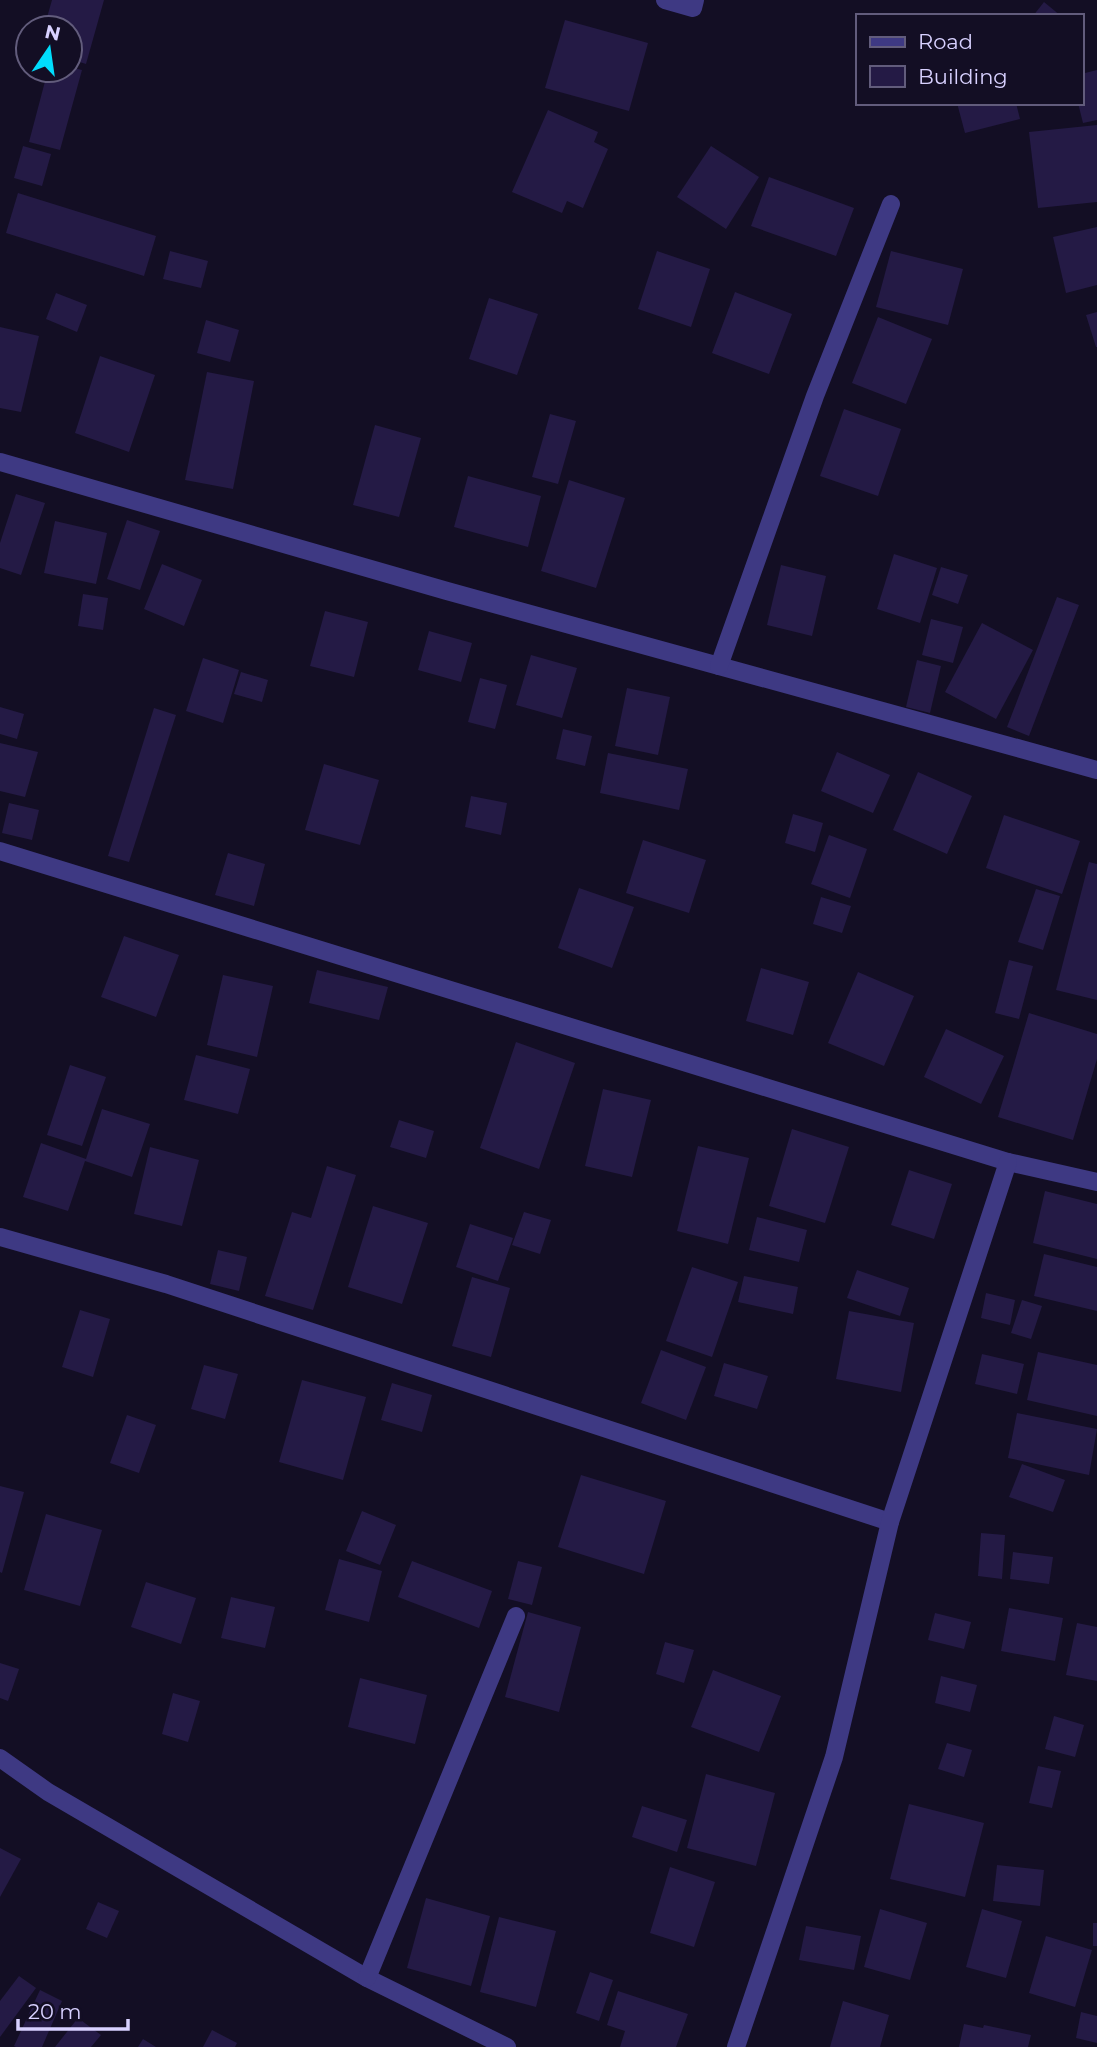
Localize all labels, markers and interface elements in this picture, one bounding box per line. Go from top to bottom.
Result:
north arrow [14,14,84,84]
legend [856,14,1083,105]
text: N [43,20,63,46]
text: Road [918,29,973,54]
text: Building [918,64,1008,89]
scale bar [18,1988,128,2032]
text: 20 m [28,1999,82,2024]

